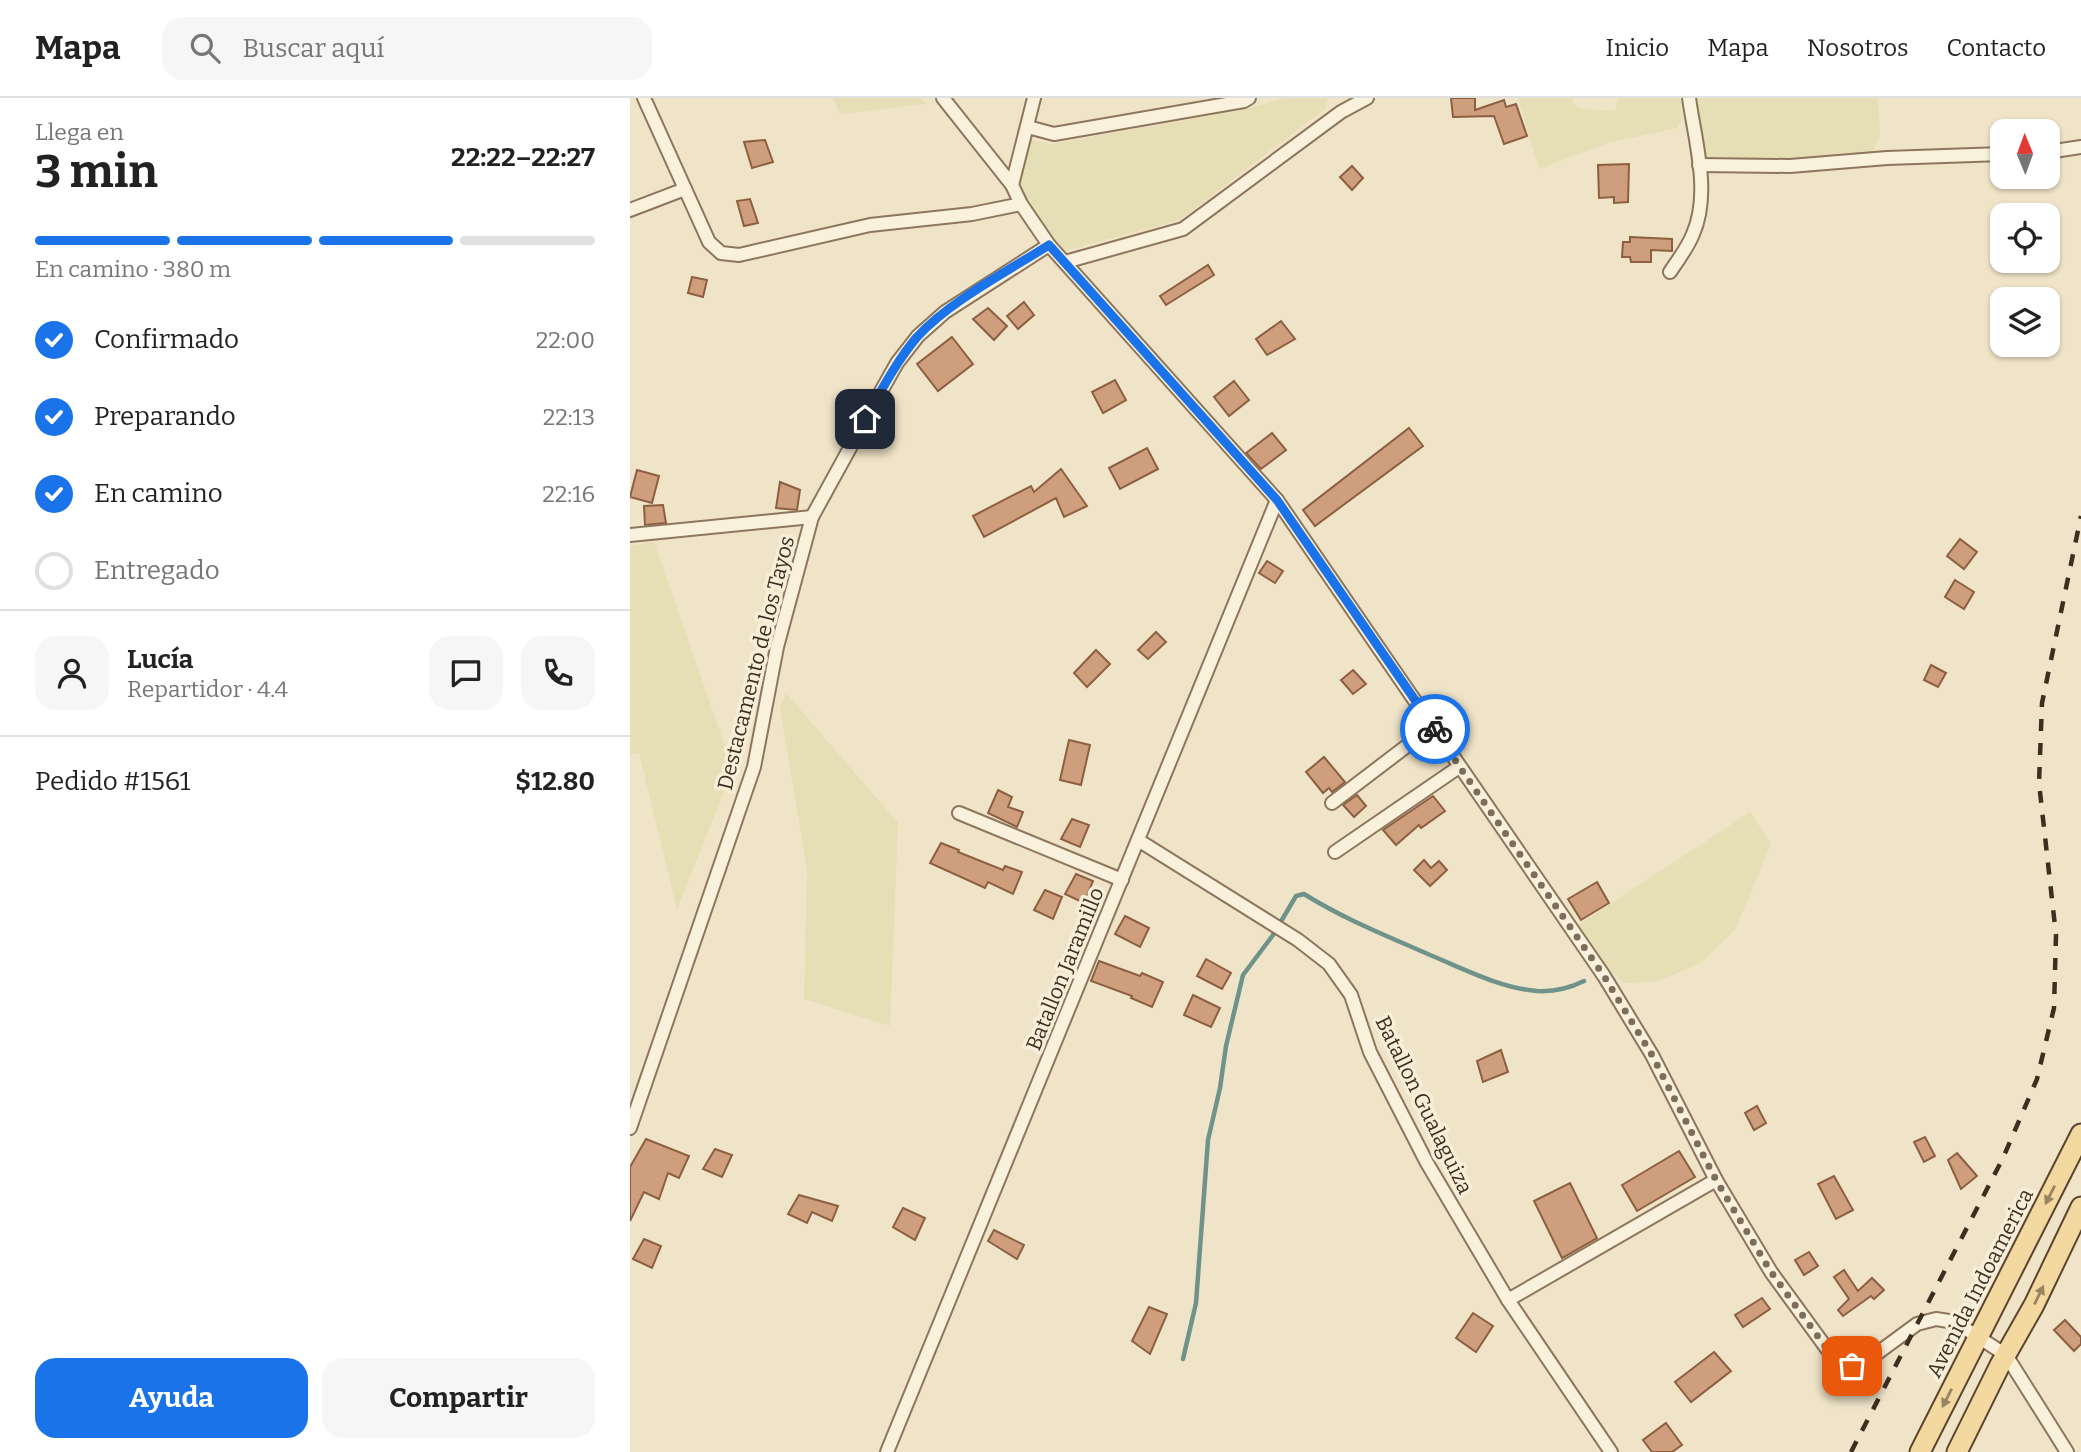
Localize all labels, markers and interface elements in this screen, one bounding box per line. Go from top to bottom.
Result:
search box [162,17,652,80]
text: Mapa [35,28,120,68]
icon: search [186,29,224,67]
text: Buscar aquí [242,33,384,64]
text: Inicio [1605,34,1669,62]
text: Mapa [1707,34,1769,62]
text: Nosotros [1807,34,1908,62]
text: Contacto [1946,34,2046,62]
text: Llega en [35,118,124,146]
north arrow [1990,119,2060,189]
map controls [1990,119,2060,357]
text: 22:22–22:27 [451,142,595,173]
text: 3 min [35,144,158,199]
button: locate [1990,203,2060,273]
text: En camino · 380 m [35,255,231,283]
button: layers [1990,287,2060,357]
icon: check [35,321,73,359]
text: Confirmado [94,324,239,355]
text: 22:00 [536,326,595,354]
pin [835,389,895,449]
icon: check [35,398,73,436]
icon: home [846,400,884,438]
text: Preparando [94,401,236,432]
text: 22:13 [543,403,595,431]
icon: check [35,475,73,513]
text: En camino [94,478,223,509]
text: 22:16 [542,480,595,508]
street label: Destacamento de los Tayos [712,533,800,793]
text: Entregado [94,555,220,586]
button: person [35,636,109,710]
button: chat [429,636,503,710]
button: phone [521,636,595,710]
text: Lucía [127,644,193,675]
text: Repartidor · 4.4 [127,675,288,703]
courier [1400,694,1470,764]
icon: bike [1416,710,1454,748]
text: Pedido #1561 [35,766,190,797]
text: $12.80 [515,766,595,797]
street label: Batallon Jaramillo [1020,884,1110,1054]
street label: Batallon Gualaguiza [1370,1012,1479,1199]
street label: Avenida Indoamerica [1921,1184,2039,1382]
one-way arrow [2044,1185,2056,1205]
one-way arrow [2033,1285,2044,1305]
pin [1822,1336,1882,1396]
icon: bag [1833,1347,1871,1385]
button: Ayuda [35,1358,308,1438]
button: Compartir [322,1358,595,1438]
one-way arrow [1942,1388,1953,1408]

